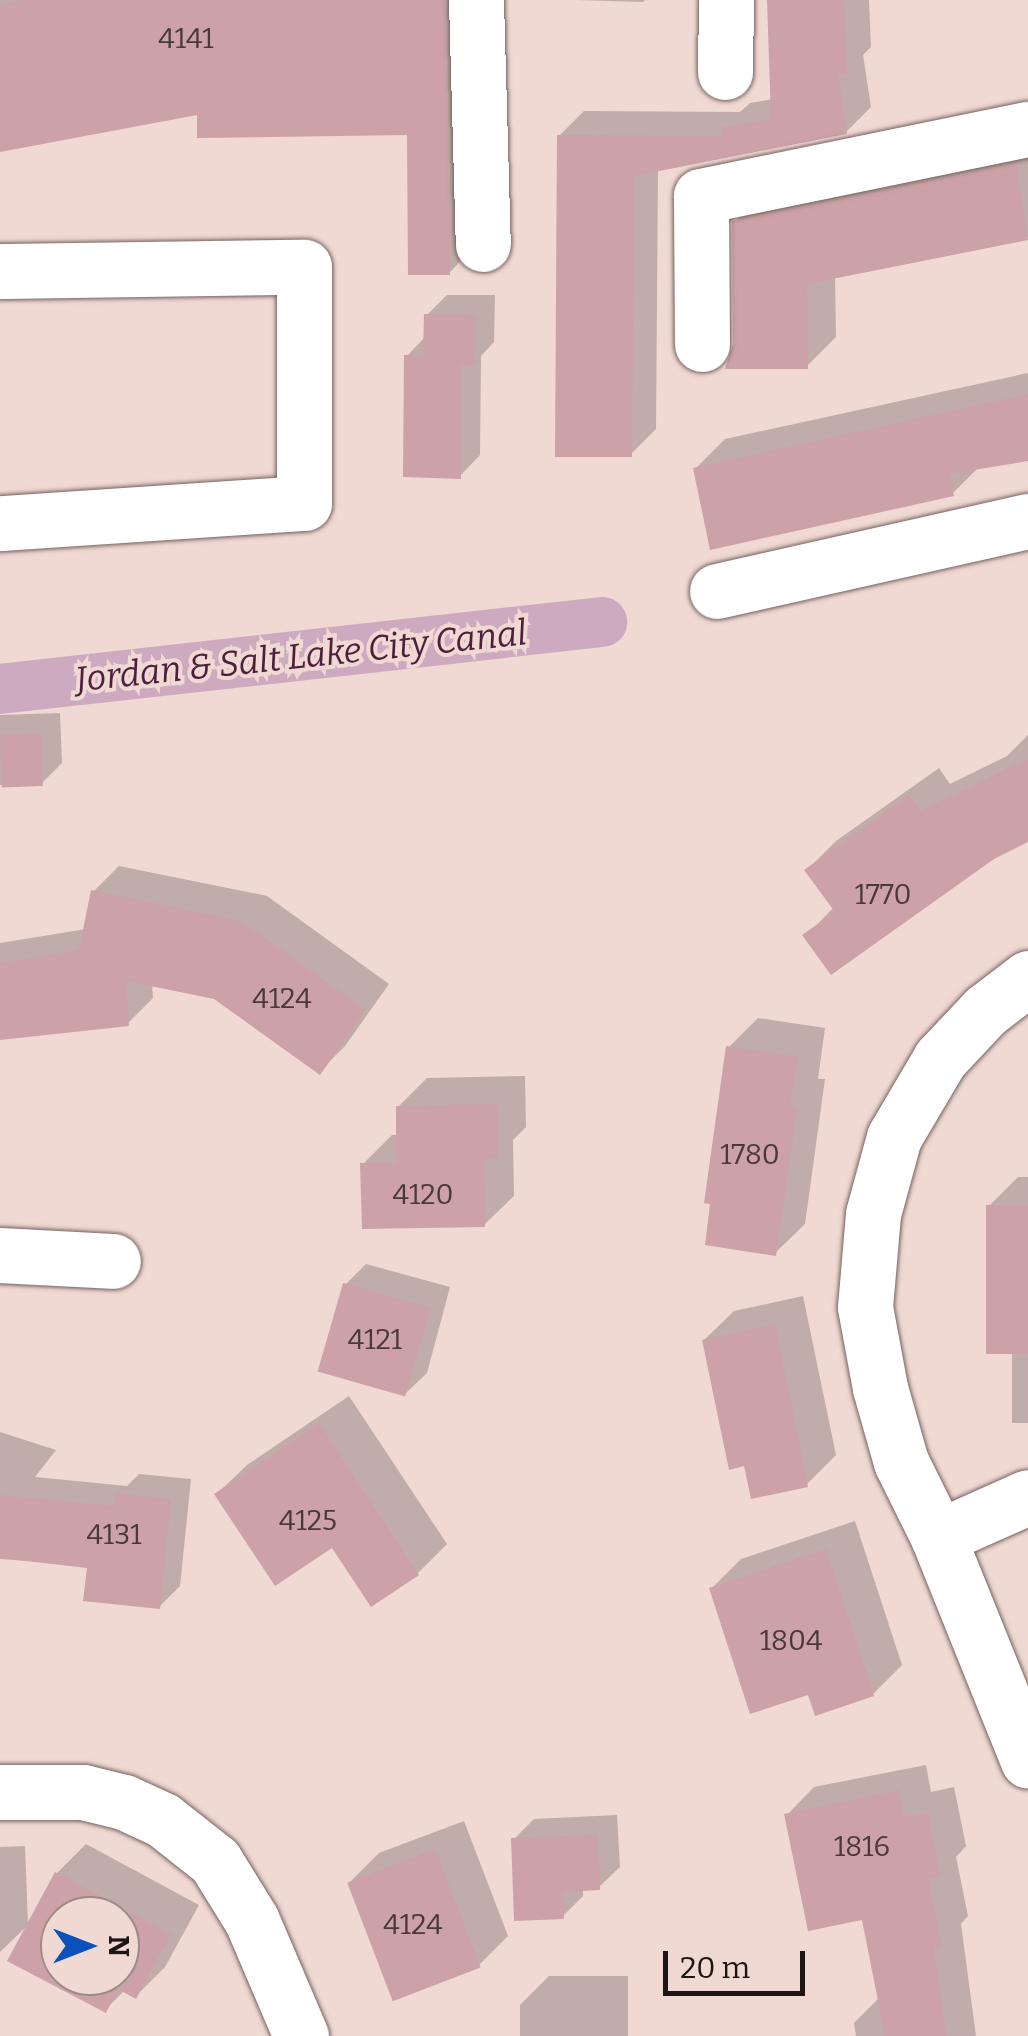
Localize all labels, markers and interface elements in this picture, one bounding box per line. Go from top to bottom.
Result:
house number: 4141 [158,22,214,56]
water label: Jordan & Salt Lake City Canal [73,611,529,701]
house number: 1770 [855,878,911,912]
house number: 4124 [252,982,312,1016]
house number: 1780 [720,1138,780,1172]
house number: 4120 [393,1178,453,1212]
house number: 4121 [348,1323,402,1357]
house number: 4125 [279,1504,337,1538]
house number: 4131 [86,1518,142,1552]
house number: 1804 [760,1624,822,1658]
house number: 1816 [834,1830,890,1864]
north arrow [40,1896,140,1996]
house number: 4124 [383,1908,443,1942]
scale bar [668,1931,810,1993]
text: N [102,1935,135,1957]
text: 20 m [680,1950,750,1986]

